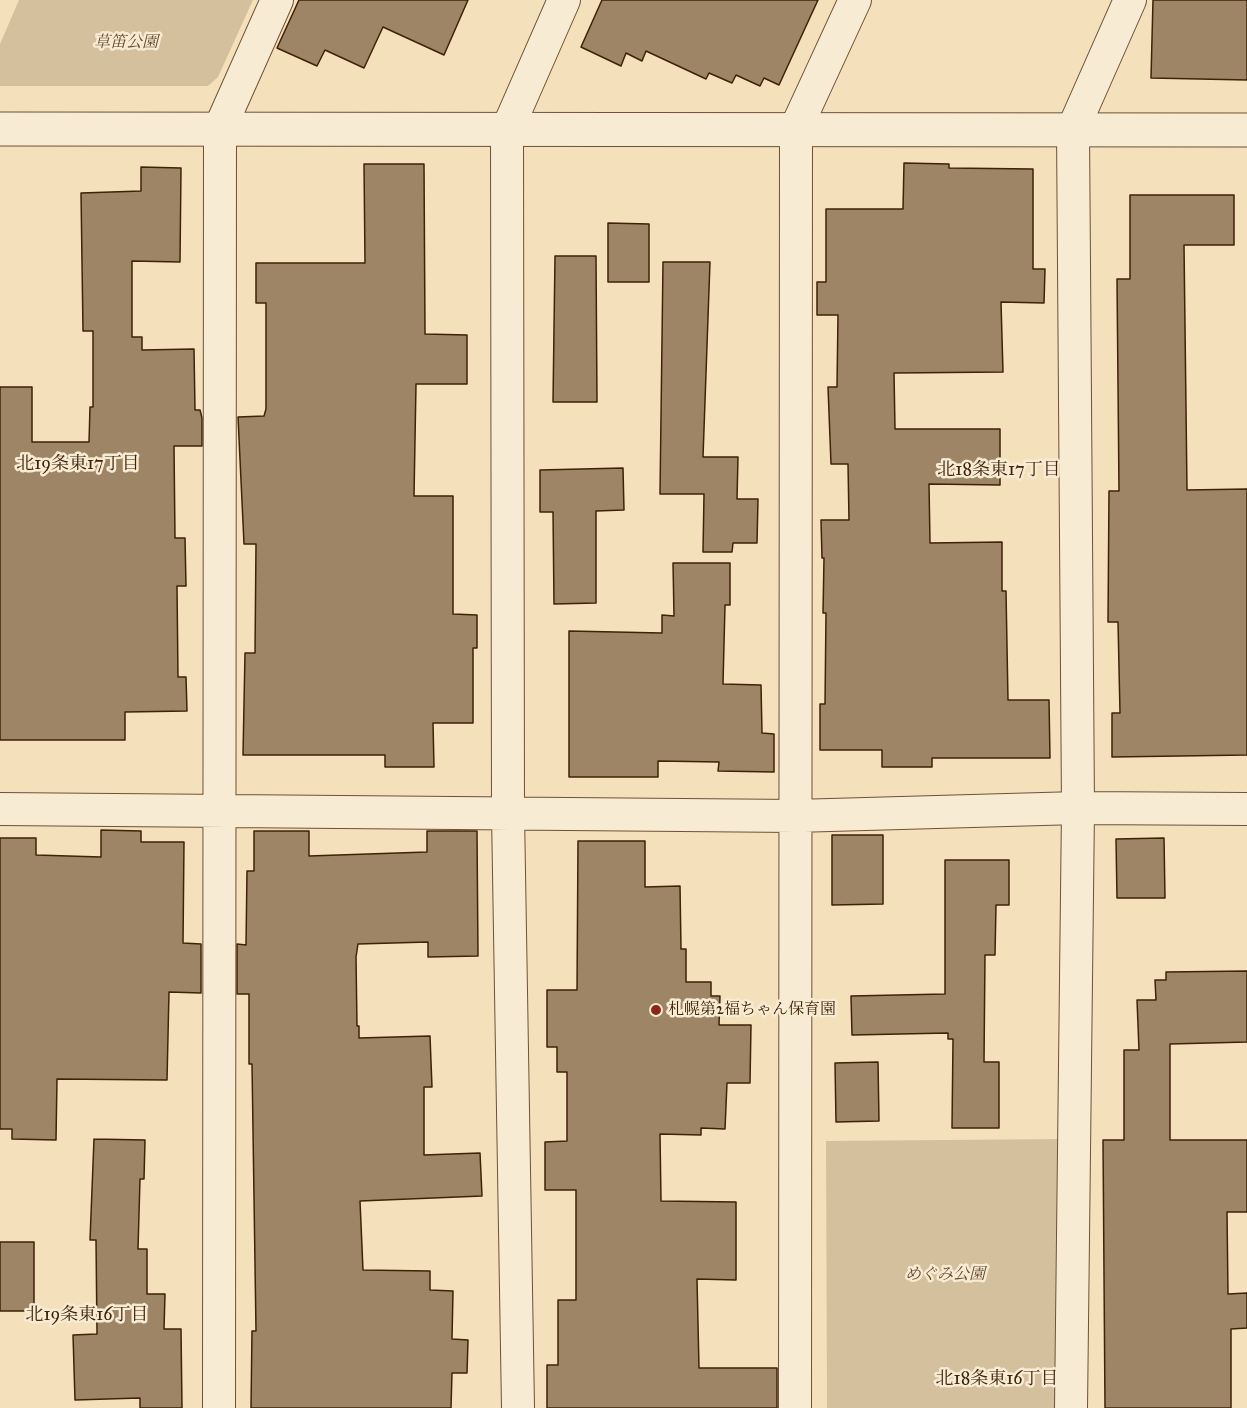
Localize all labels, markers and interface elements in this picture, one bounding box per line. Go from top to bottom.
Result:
park label: 草笛公園 [94,33,158,53]
district label: 北19条東17丁目 [16,454,140,476]
district label: 北18条東17丁目 [937,460,1061,482]
place label: 札幌第2福ちゃん保育園 [668,1000,836,1020]
marker: 札幌第2福ちゃん保育園 [649,1003,663,1017]
park label: めぐみ公園 [905,1265,985,1285]
district label: 北19条東16丁目 [26,1305,148,1327]
district label: 北18条東16丁目 [936,1369,1058,1391]

